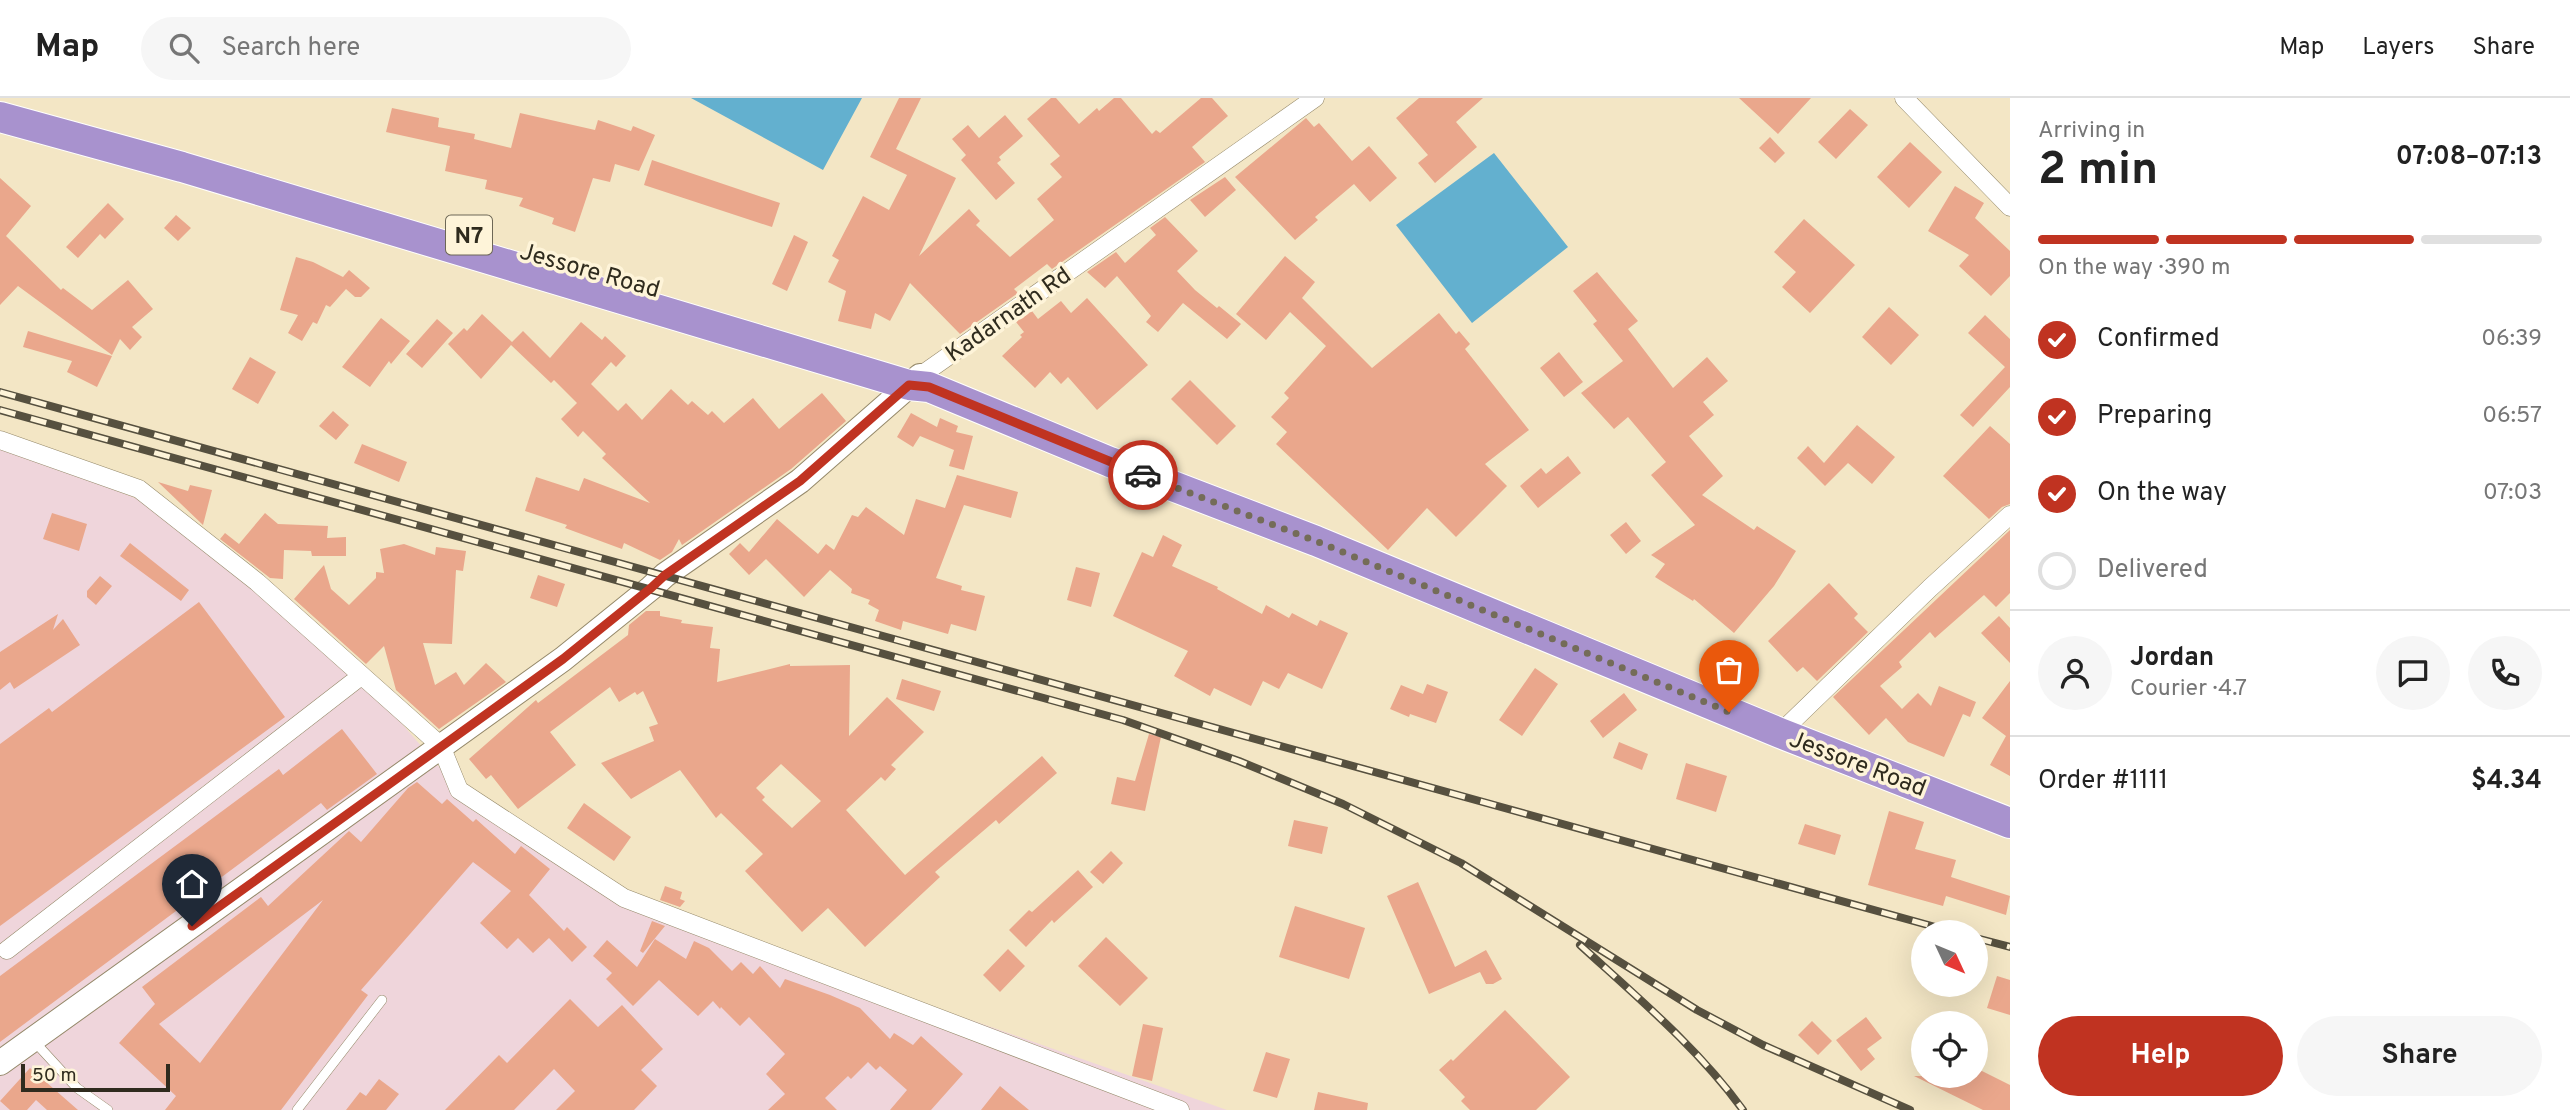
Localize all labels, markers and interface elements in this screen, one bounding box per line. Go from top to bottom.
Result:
search box [141,17,631,80]
text: Map [35,27,99,69]
icon: search [165,29,203,67]
text: Search here [221,32,360,65]
text: Map [2279,33,2324,63]
text: Layers [2362,33,2434,63]
text: Share [2472,33,2535,63]
text: Arriving in [2038,117,2145,146]
text: 07:08–07:13 [2396,141,2542,174]
text: 2 min [2038,142,2158,201]
road number: N7 [446,216,492,254]
street label: Jessore Road [516,238,663,306]
text: On the way · 390 m [2038,254,2230,283]
street label: Kadarnath Rd [941,261,1078,370]
icon: check [2038,321,2076,359]
text: Confirmed [2097,323,2220,356]
text: 06:39 [2481,325,2542,354]
icon: check [2038,398,2076,436]
text: Preparing [2097,400,2212,433]
text: 06:57 [2482,402,2542,431]
courier [1108,440,1178,510]
icon: car [1124,456,1162,494]
icon: check [2038,475,2076,513]
text: On the way [2097,477,2227,510]
text: 07:03 [2483,479,2542,508]
text: Delivered [2097,554,2208,587]
button: person [2038,636,2112,710]
button: chat [2376,636,2450,710]
button: phone [2468,636,2542,710]
pin [1699,640,1759,712]
text: Jordan [2130,642,2214,675]
icon: bag [1710,651,1748,689]
text: Courier · 4.7 [2130,675,2247,704]
street label: Jessore Road [1785,725,1930,805]
text: Order #1111 [2038,765,2168,798]
text: $4.34 [2471,765,2542,798]
pin [162,854,222,926]
icon: home [173,865,211,903]
north arrow [1911,920,1988,998]
map controls [1911,920,1988,1088]
button: locate [1911,1011,1988,1088]
button: Help [2038,1016,2283,1096]
button: Share [2297,1016,2542,1096]
scale bar [21,1061,170,1093]
text: 50 m [32,1064,77,1088]

